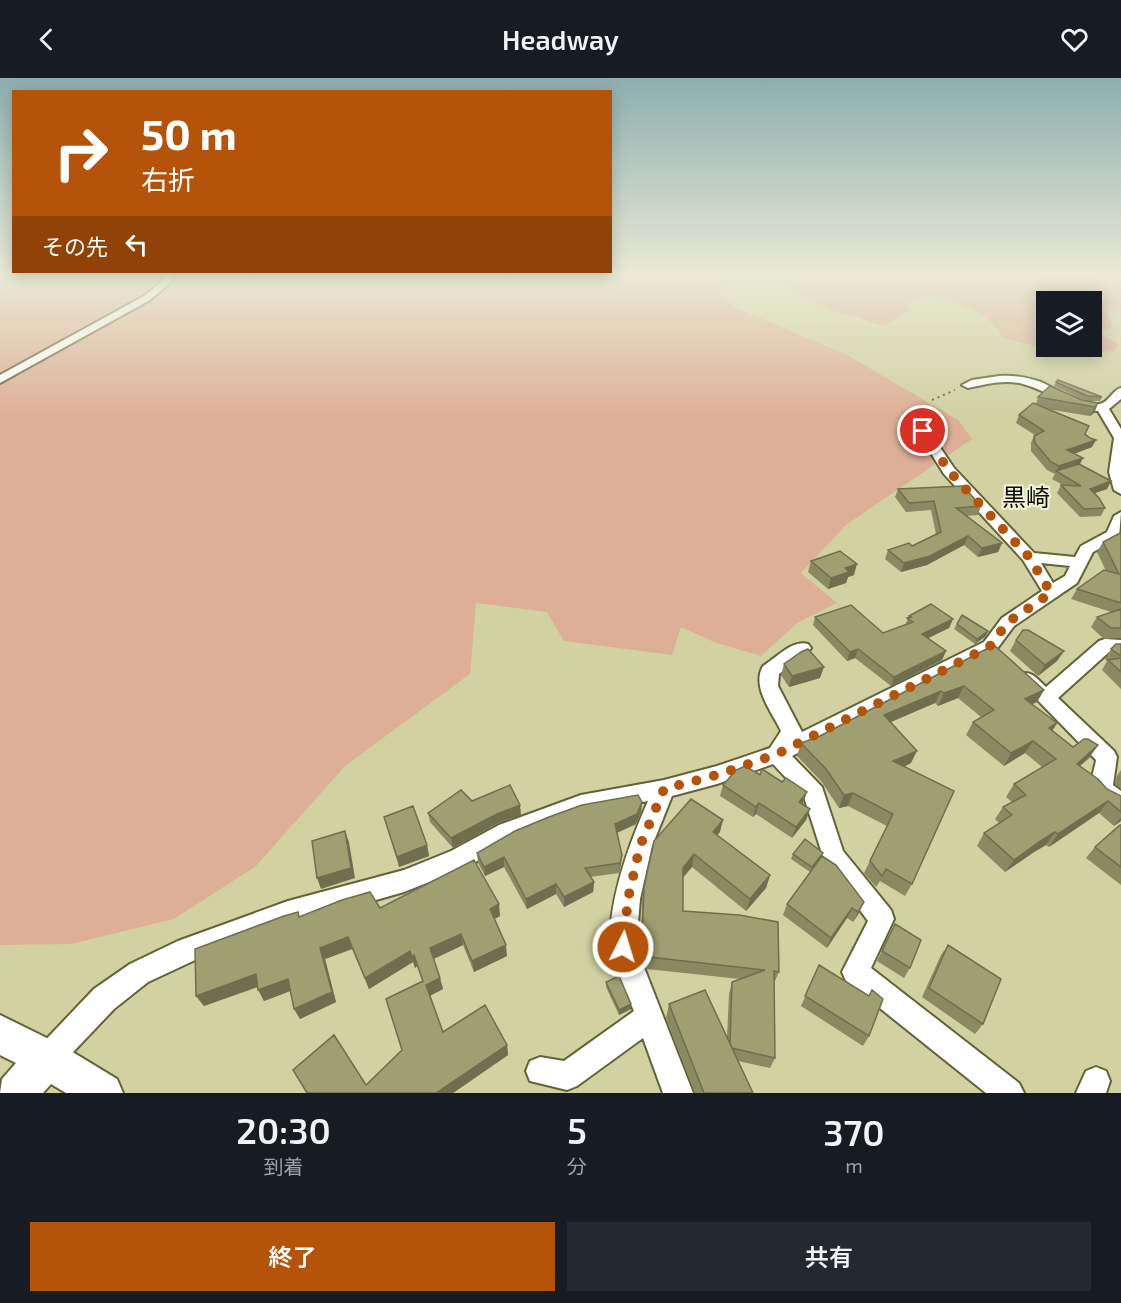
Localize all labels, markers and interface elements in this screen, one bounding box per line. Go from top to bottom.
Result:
icon: back [30,23,63,56]
text: Headway [502,23,619,55]
icon: heart [1058,23,1091,56]
text: 50 m [141,108,237,158]
icon: right [42,114,120,192]
text: 右折 [141,163,195,195]
icon: left [120,228,153,261]
text: その先 [42,233,108,259]
map controls [1036,291,1102,357]
button: layers [1036,291,1102,357]
pin [897,405,948,456]
icon: arrive [906,414,939,447]
district label: 黒崎 [1002,482,1050,511]
position arrow [591,915,655,979]
text: 20:30 [236,1108,331,1151]
text: 5 [567,1108,587,1151]
text: 370 [823,1110,885,1153]
text: m [845,1153,863,1177]
text: 到着 [264,1154,304,1178]
text: 分 [567,1154,587,1178]
button: 終了 [30,1222,555,1291]
button: 共有 [567,1222,1091,1291]

